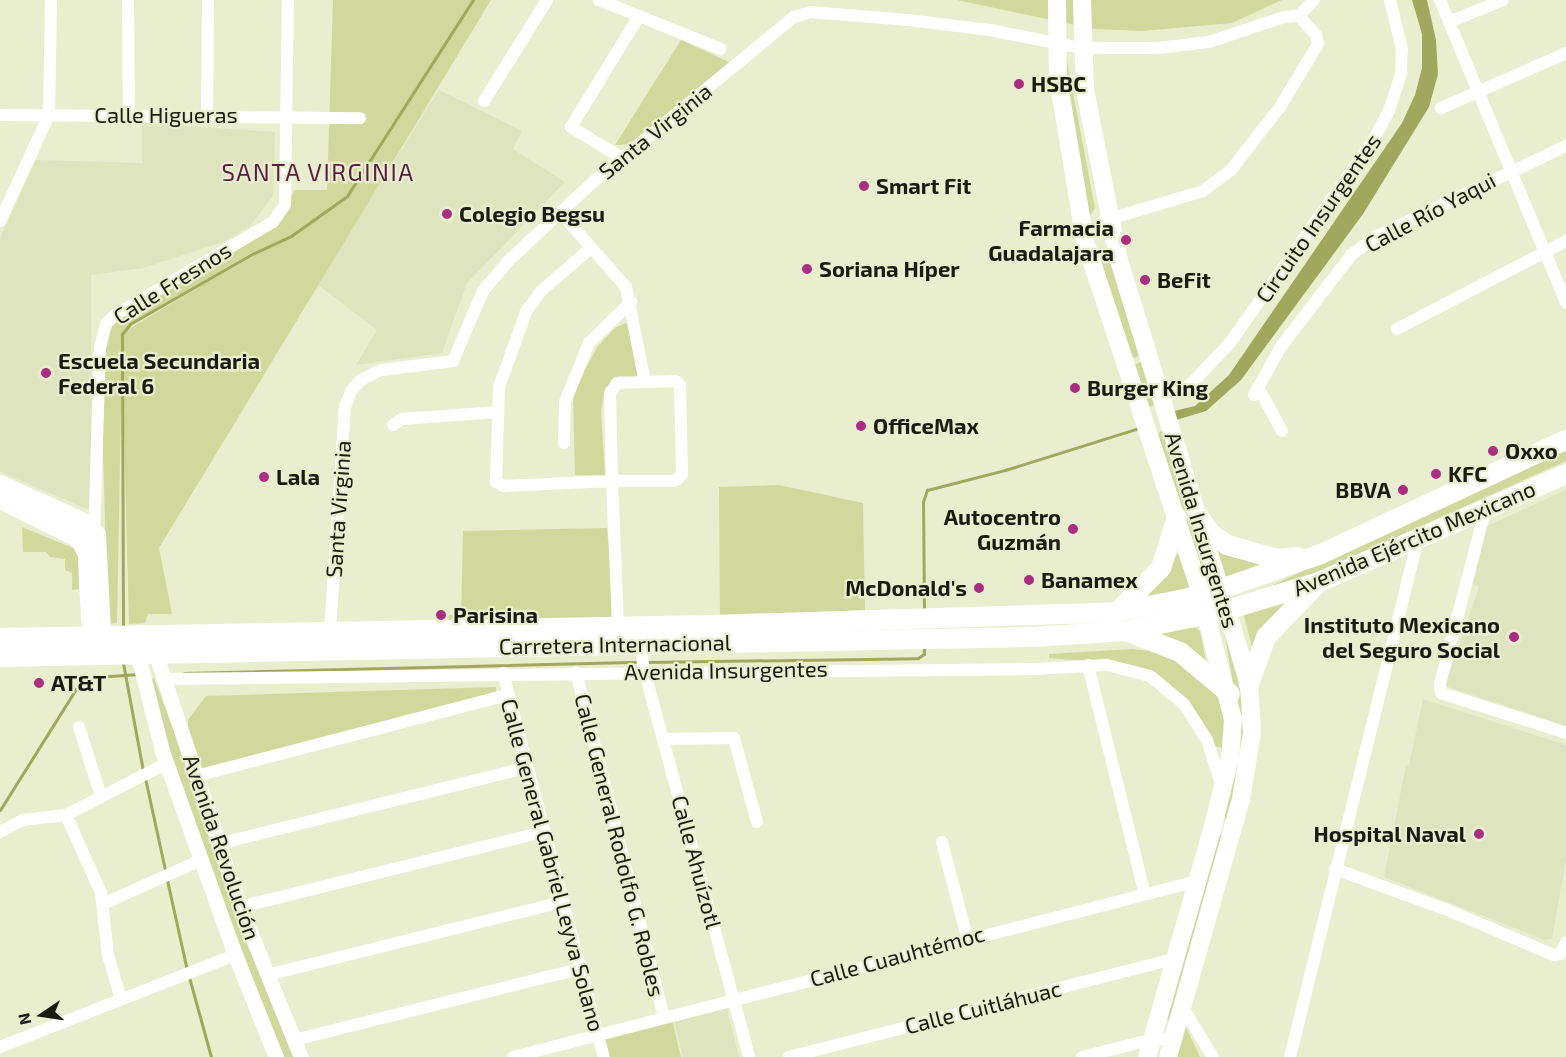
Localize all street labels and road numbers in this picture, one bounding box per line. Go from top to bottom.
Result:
street label: Santa Virginia [593,77,717,185]
street label: Calle Higueras [94,102,238,128]
street label: Circuito Insurgentes [1250,128,1386,308]
street label: Calle Río Yaqui [1360,166,1500,258]
street label: Calle Fresnos [108,236,236,330]
street label: Avenida Insurgentes [1160,429,1244,631]
street label: Santa Virginia [320,439,356,579]
street label: Avenida Ejército Mexicano [1289,475,1539,601]
street label: Carretera Internacional [499,629,731,659]
street label: Avenida Insurgentes [624,655,828,685]
street label: Calle General Rodolfo G. Robles [569,690,671,1000]
street label: Calle General Gabriel Leyva Solano [496,695,610,1035]
street label: Avenida Revolución [178,751,266,943]
street label: Calle Ahuízotl [666,792,728,932]
street label: Calle Cuauhtémoc [807,920,987,992]
street label: Calle Cuitláhuac [902,975,1064,1039]

